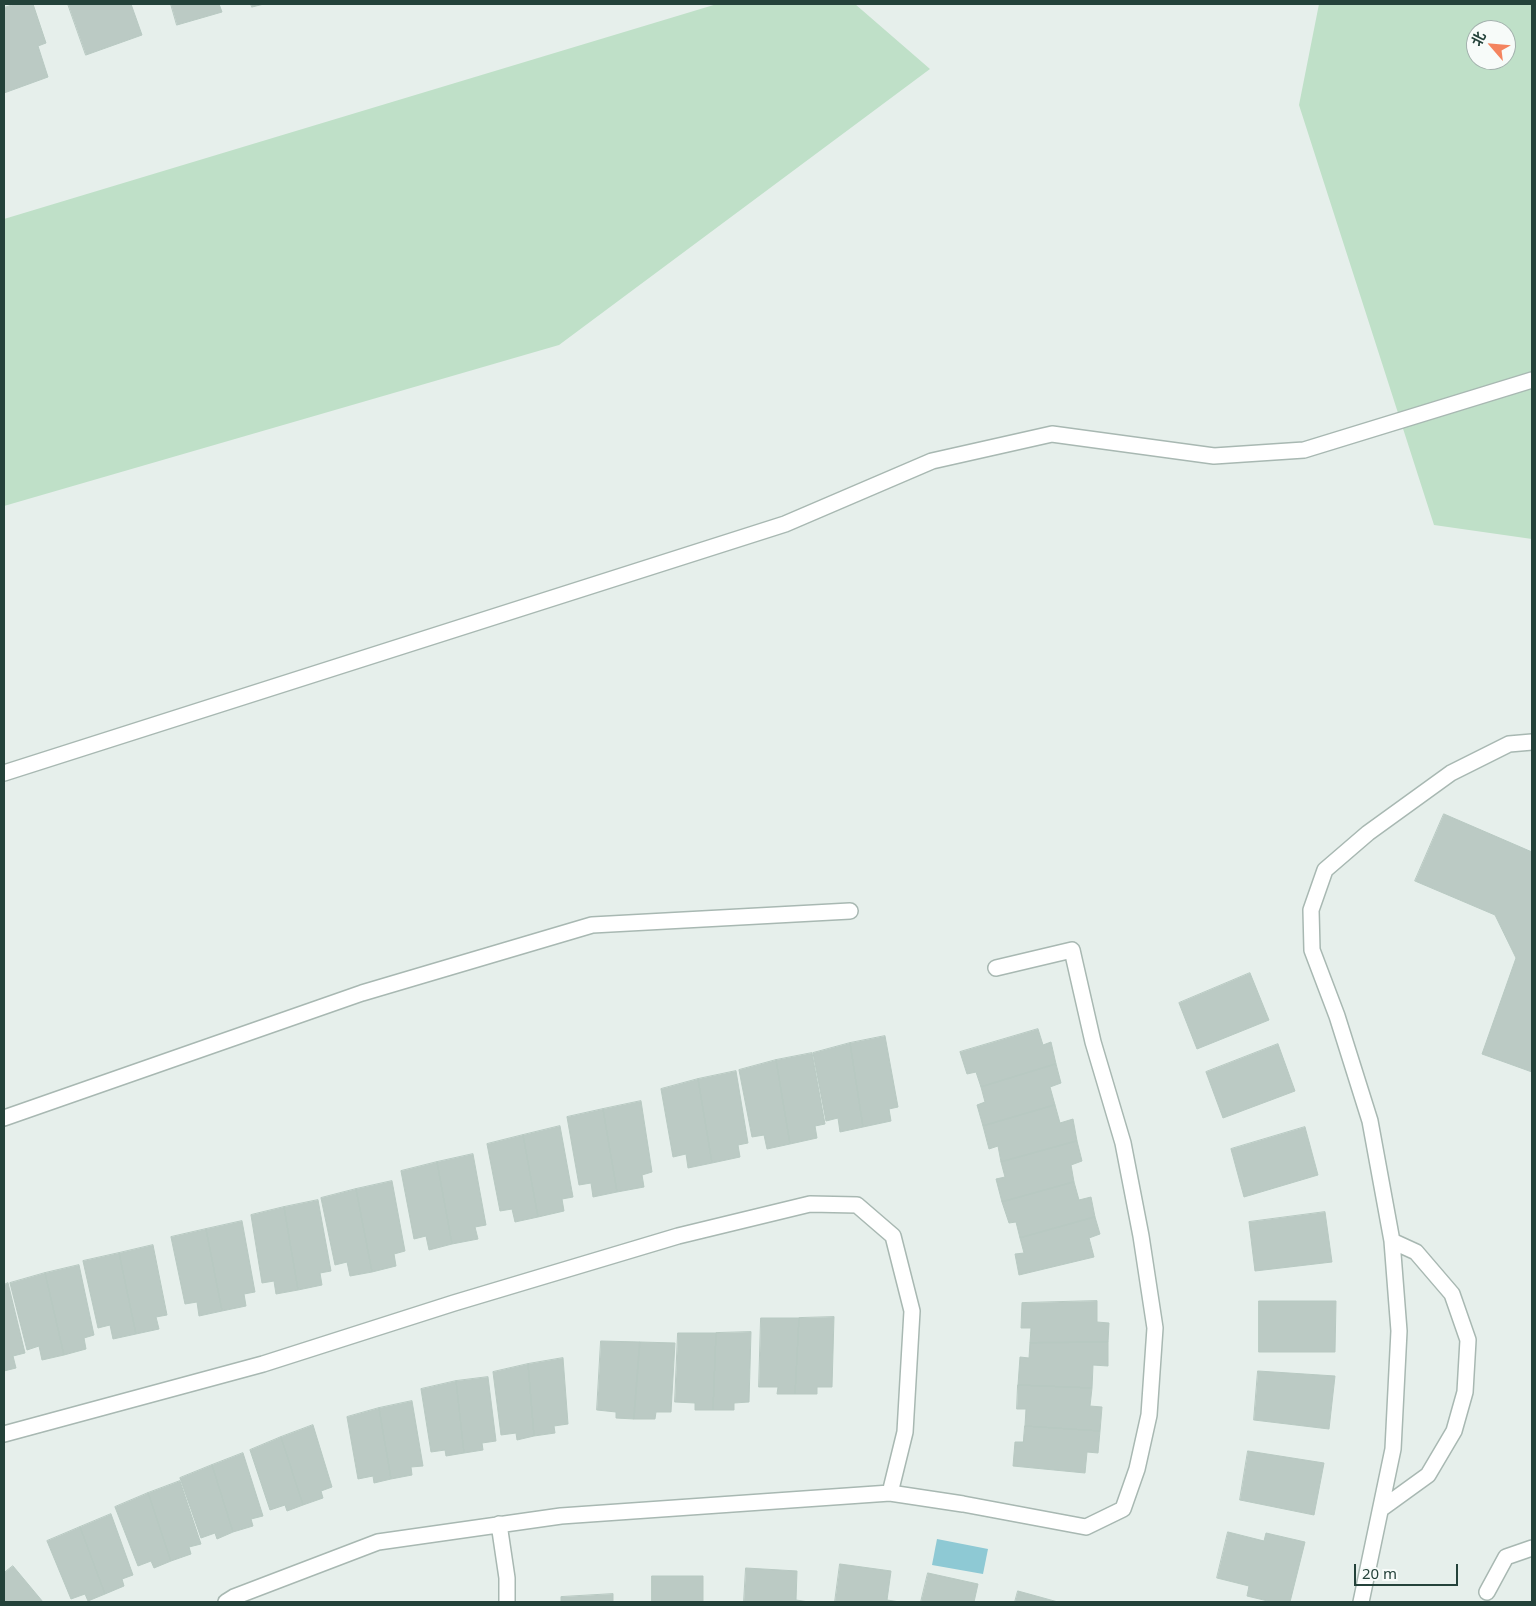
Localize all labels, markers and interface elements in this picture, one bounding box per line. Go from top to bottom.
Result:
north arrow [1466,20,1516,70]
text: 北 [1466,28,1490,49]
scale bar [1356,1554,1460,1586]
text: 20 m [1362,1563,1397,1583]

